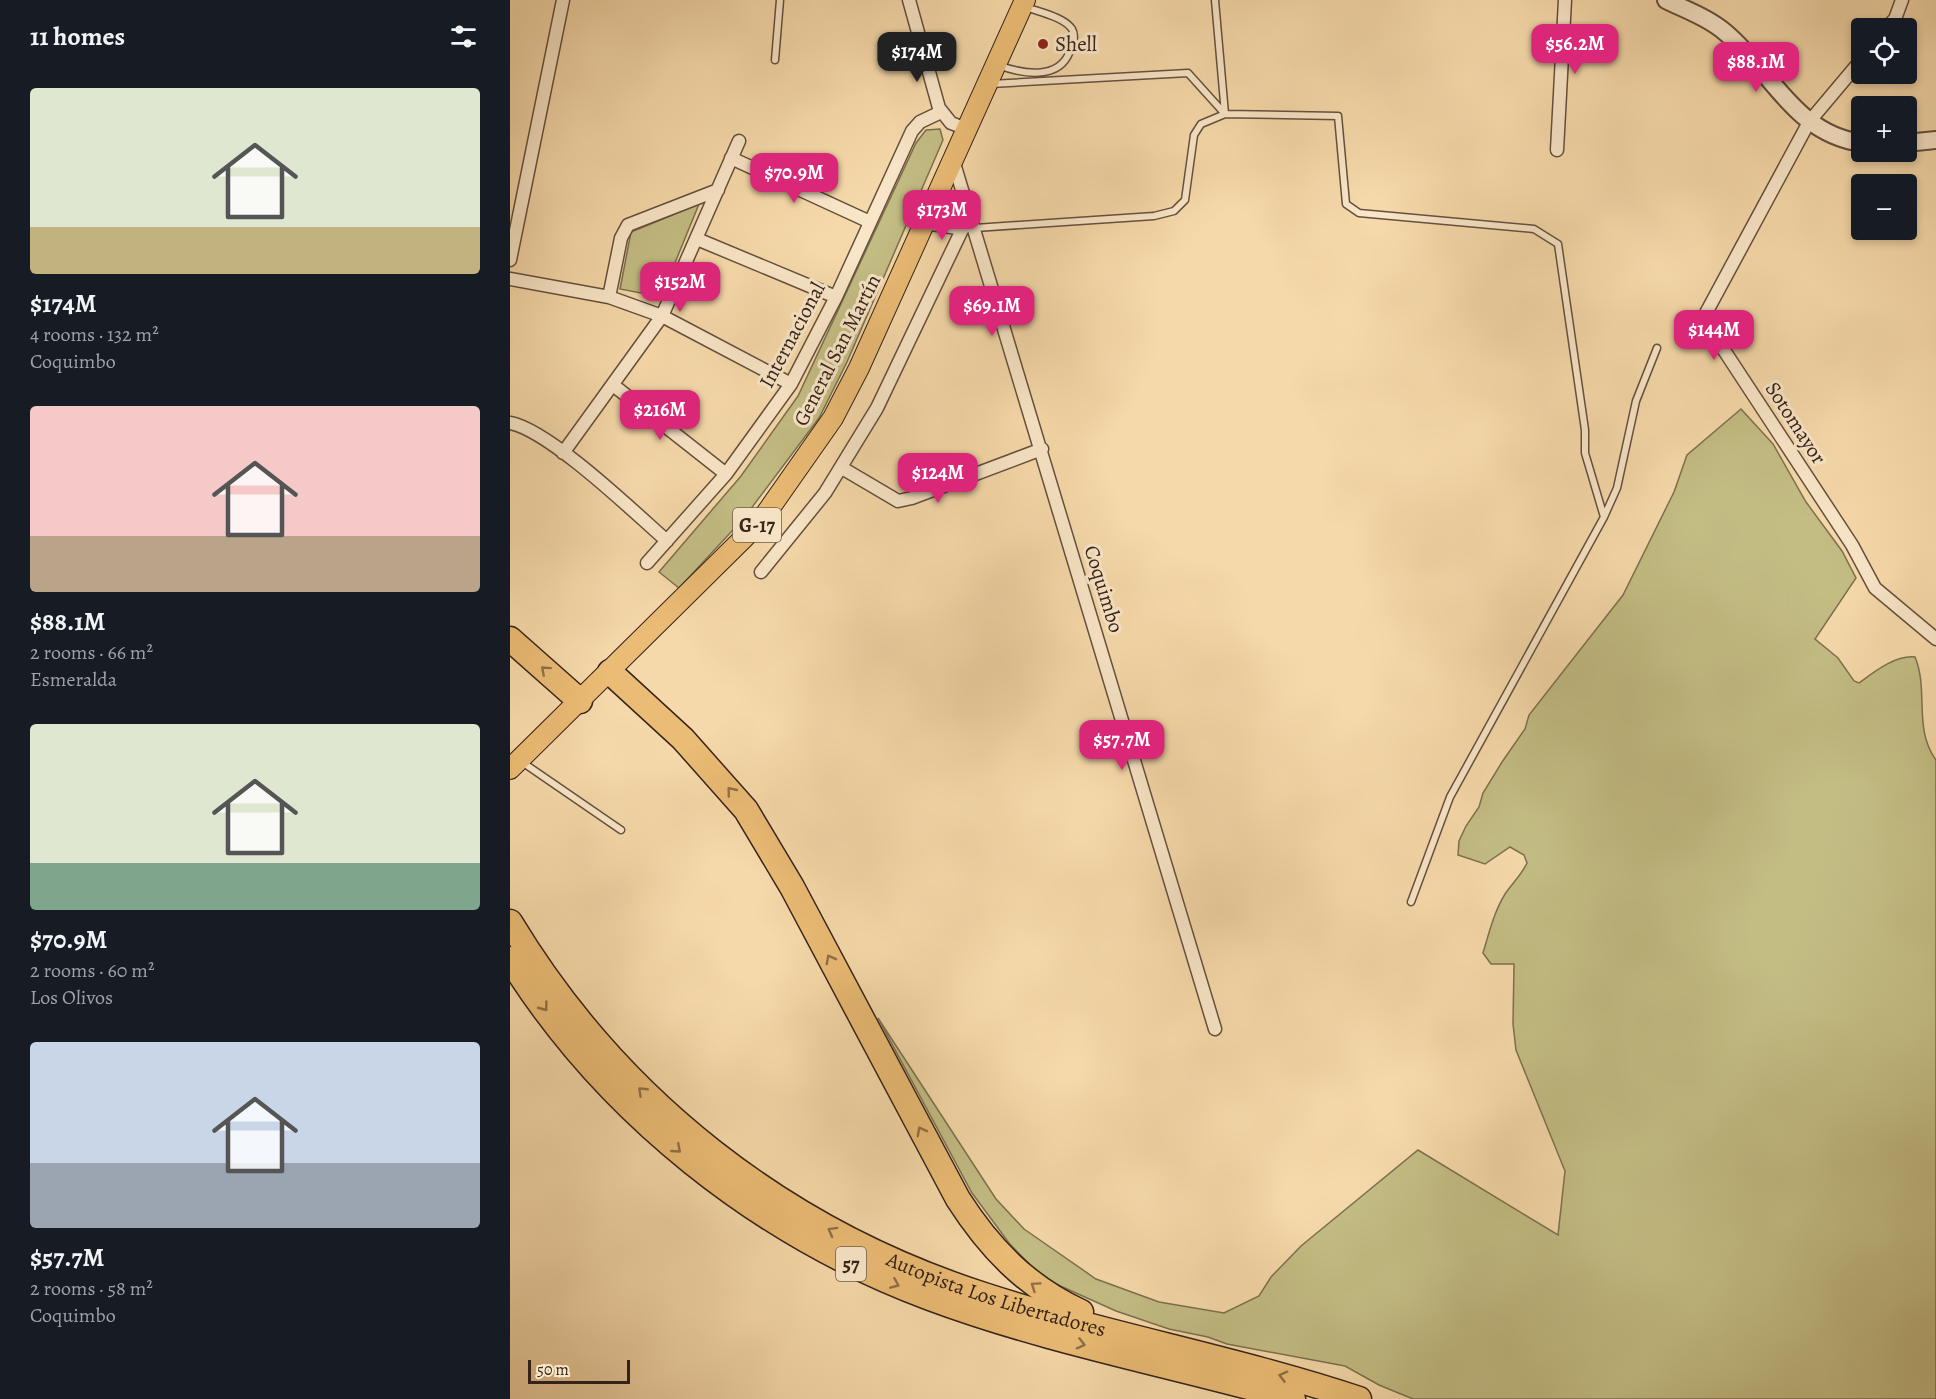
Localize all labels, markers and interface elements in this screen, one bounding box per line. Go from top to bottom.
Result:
map controls [1851,18,1917,240]
button: locate [1851,18,1917,84]
text: 11 homes [30,19,125,54]
icon: filters [447,20,480,53]
pin: $56.2M [1526,24,1624,75]
place label: Shell [1055,30,1097,58]
text: $56.2M [1545,30,1605,57]
pin: $174M [875,32,959,83]
marker: Shell [1036,37,1050,51]
text: $174M [891,38,943,65]
pin: $88.1M [1707,42,1805,93]
text: $88.1M [1727,48,1785,75]
button: + [1851,96,1917,162]
icon: home [201,127,309,235]
pin: $70.9M [745,153,843,204]
text: $70.9M [764,159,824,186]
button: − [1851,174,1917,240]
pin: $173M [900,190,984,241]
text: $173M [917,196,967,223]
pin: $152M [638,262,722,313]
text: $152M [654,268,706,295]
street label: General San Martín [787,269,887,431]
street label: Internacional [752,277,832,393]
text: $174M [30,286,97,321]
pin: $69.1M [943,286,1041,337]
text: $69.1M [963,292,1021,319]
pin: $144M [1672,310,1756,361]
text: $144M [1688,316,1740,343]
text: 4 rooms · 132 m² [30,321,159,348]
text: Coquimbo [30,348,116,375]
street label: Sotomayor [1759,376,1833,470]
pin: $216M [618,390,702,441]
text: $216M [634,396,686,423]
icon: home [201,445,309,553]
pin: $124M [896,453,980,504]
text: $124M [912,459,964,486]
road number: G-17 [733,508,781,542]
street label: Coquimbo [1077,542,1131,636]
text: $88.1M [30,604,105,639]
text: 2 rooms · 66 m² [30,639,153,666]
text: Esmeralda [30,666,117,693]
one-way arrow [541,666,552,677]
pin: $57.7M [1073,720,1171,771]
text: $57.7M [1093,726,1151,753]
icon: home [201,763,309,871]
one-way arrow [727,787,738,798]
text: $70.9M [30,922,107,957]
one-way arrow [826,954,837,965]
text: 2 rooms · 60 m² [30,957,154,984]
text: Los Olivos [30,984,113,1011]
one-way arrow [536,1001,547,1012]
icon: home [201,1081,309,1189]
one-way arrow [638,1087,649,1098]
one-way arrow [917,1126,928,1137]
one-way arrow [670,1142,681,1153]
one-way arrow [828,1227,838,1238]
text: $57.7M [30,1240,104,1275]
street label: Autopista Los Libertadores [881,1245,1109,1343]
road number: 57 [836,1247,866,1281]
text: 2 rooms · 58 m² [30,1275,153,1302]
one-way arrow [889,1277,900,1289]
one-way arrow [1031,1282,1042,1293]
text: Coquimbo [30,1302,116,1329]
one-way arrow [1076,1336,1086,1349]
scale bar [528,1357,630,1384]
text: 50 m [537,1359,569,1381]
one-way arrow [1278,1371,1289,1383]

